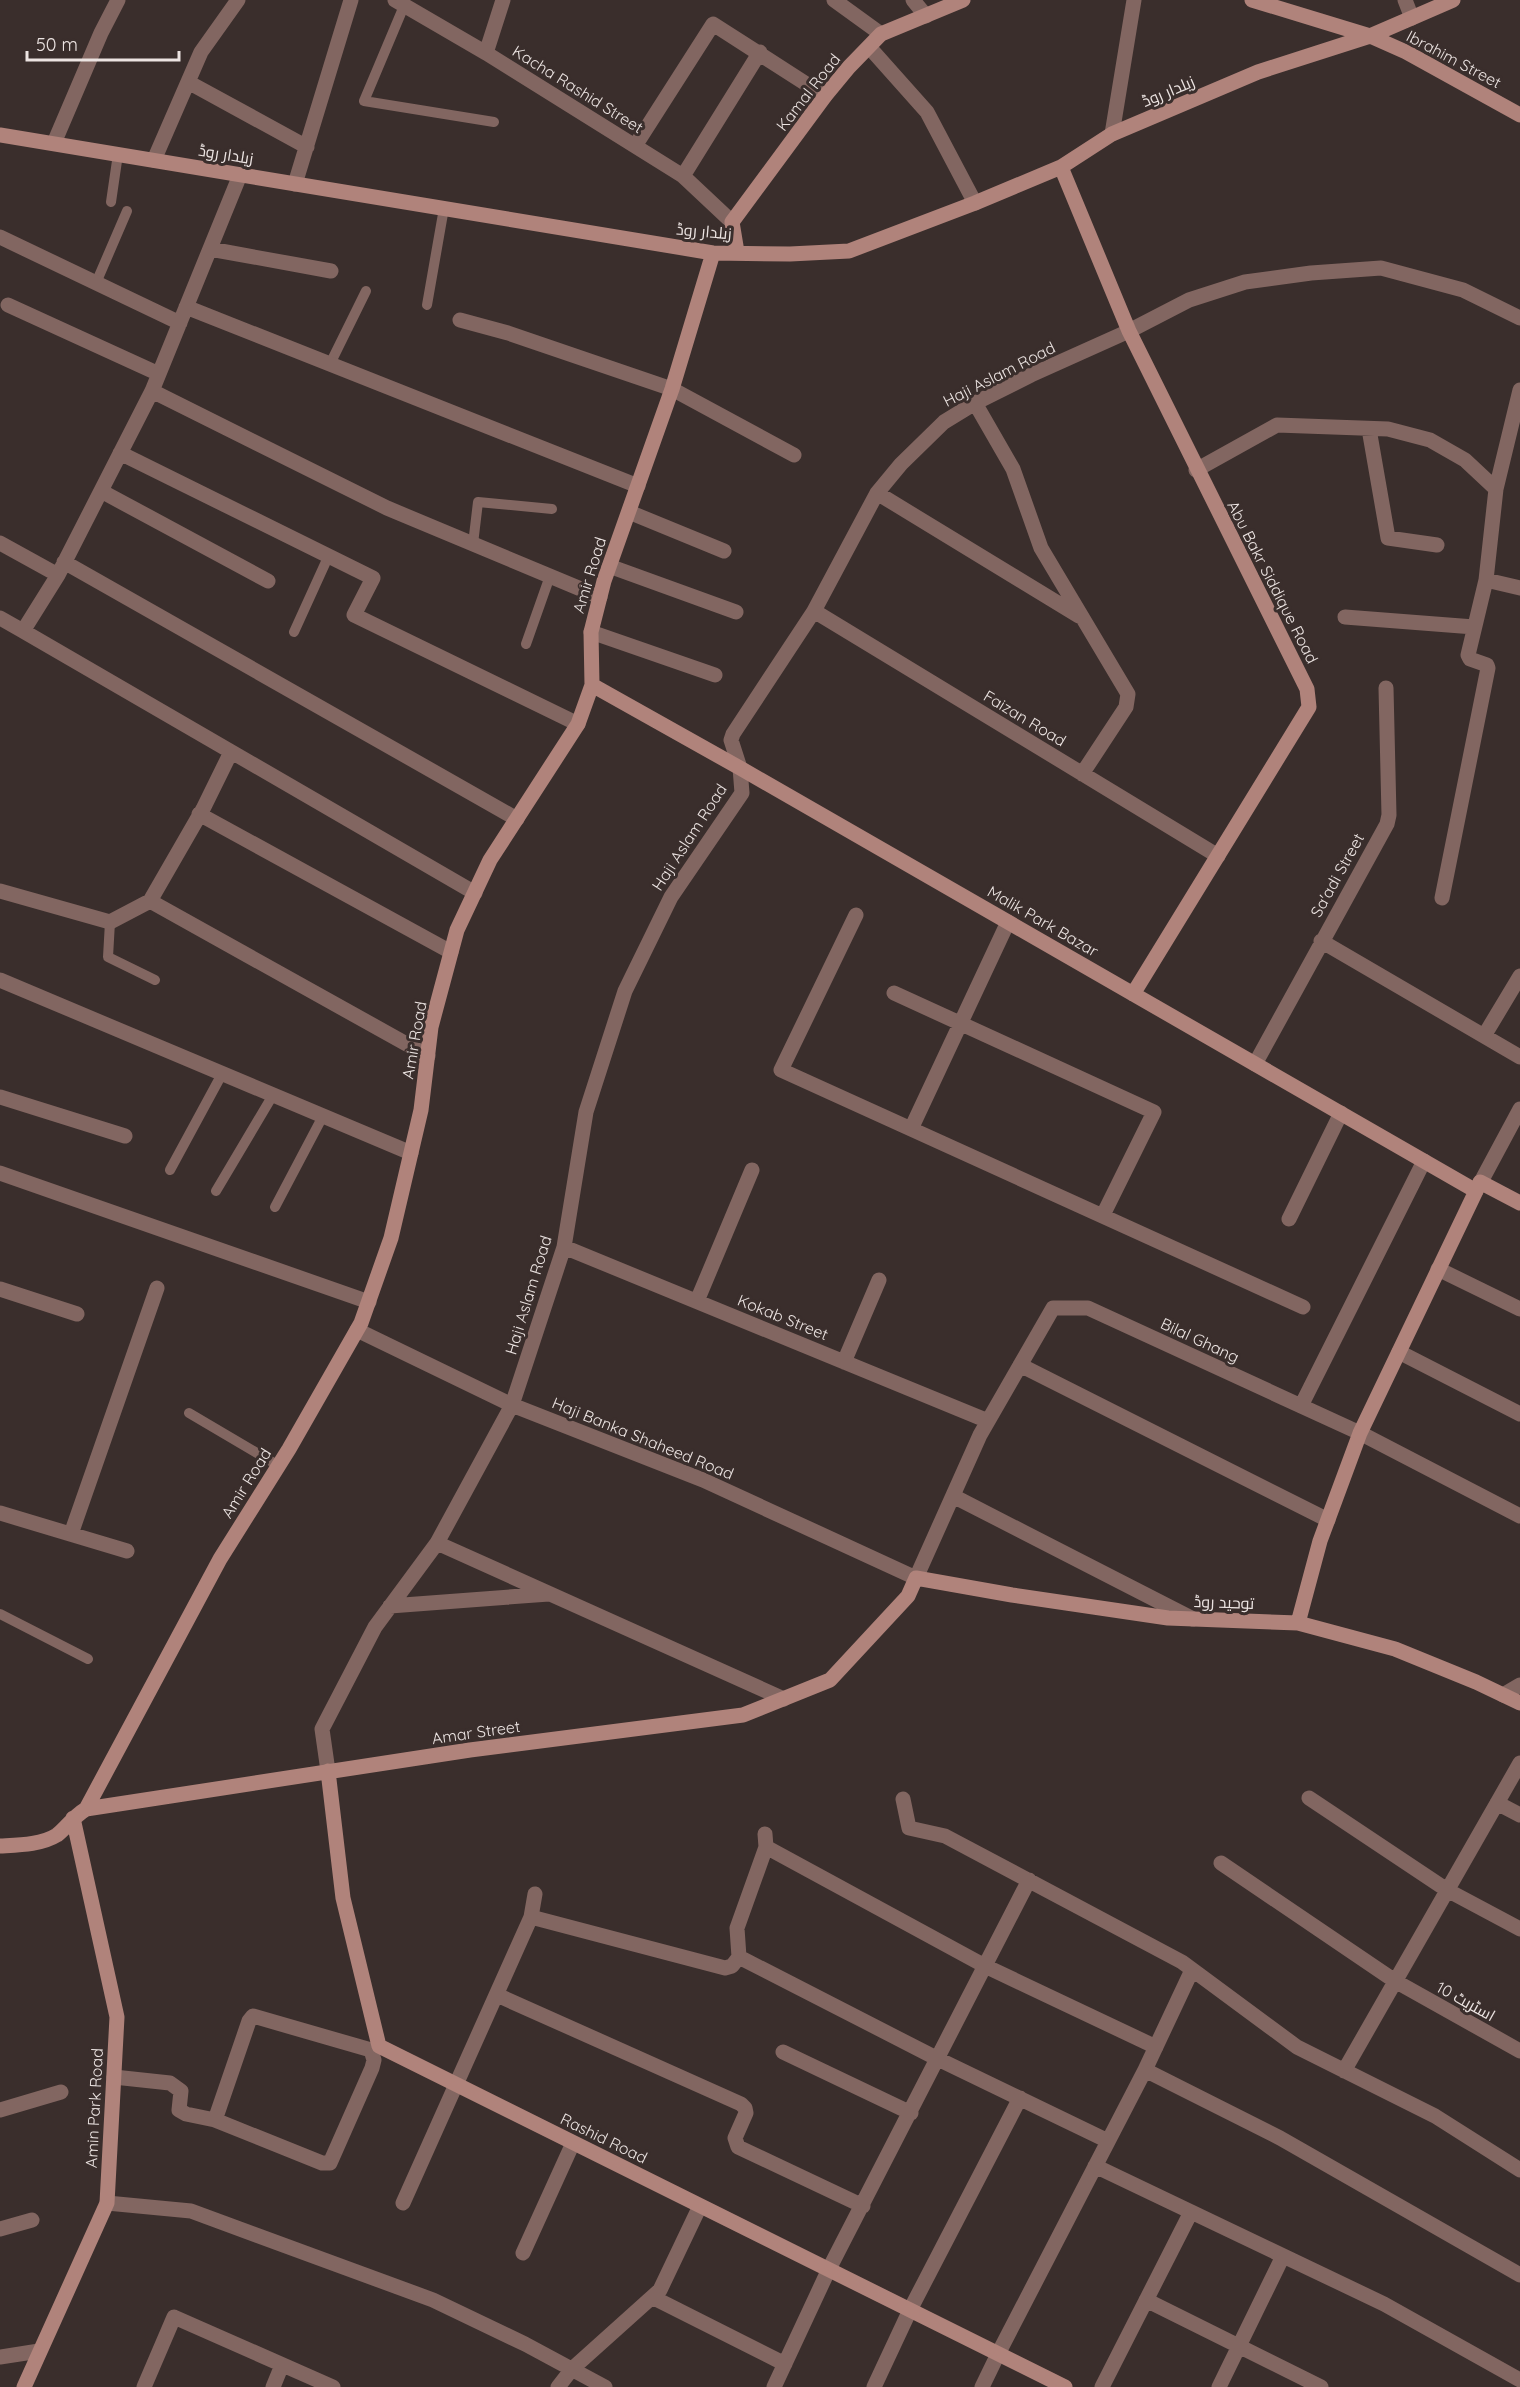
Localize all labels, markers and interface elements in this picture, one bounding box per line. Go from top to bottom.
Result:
scale bar [27,24,178,62]
street label: Ibrahim Street [1403,26,1505,92]
text: 50 m [36,33,78,56]
street label: Kacha Rashid Street [509,41,647,137]
street label: Kamal Road [772,49,844,135]
street label: زیلدار روڈ [1139,71,1197,111]
street label: زیلدار روڈ [197,140,255,168]
street label: زیلدار روڈ [675,219,733,243]
street label: Haji Aslam Road [940,337,1058,411]
street label: Abu Bakr Siddique Road [1223,497,1323,667]
street label: Amir Road [568,534,610,616]
street label: Faizan Road [980,686,1070,750]
street label: Haji Aslam Road [647,780,731,894]
street label: Sa'adi Street [1306,830,1368,920]
street label: Malik Park Bazar [984,881,1102,961]
street label: Amir Road [397,1000,431,1080]
street label: Haji Aslam Road [500,1233,556,1357]
street label: Kokab Street [735,1290,831,1344]
street label: Bilal Ghang [1158,1313,1242,1367]
street label: Haji Banka Shaheed Road [549,1392,737,1484]
street label: Amir Road [217,1444,275,1522]
street label: توحید روڈ [1193,1591,1255,1613]
street label: Amar Street [431,1716,521,1748]
street label: اسٹریٹ 10 [1433,1977,1499,2025]
street label: Amin Park Road [81,2048,107,2168]
street label: Rashid Road [557,2108,651,2168]

